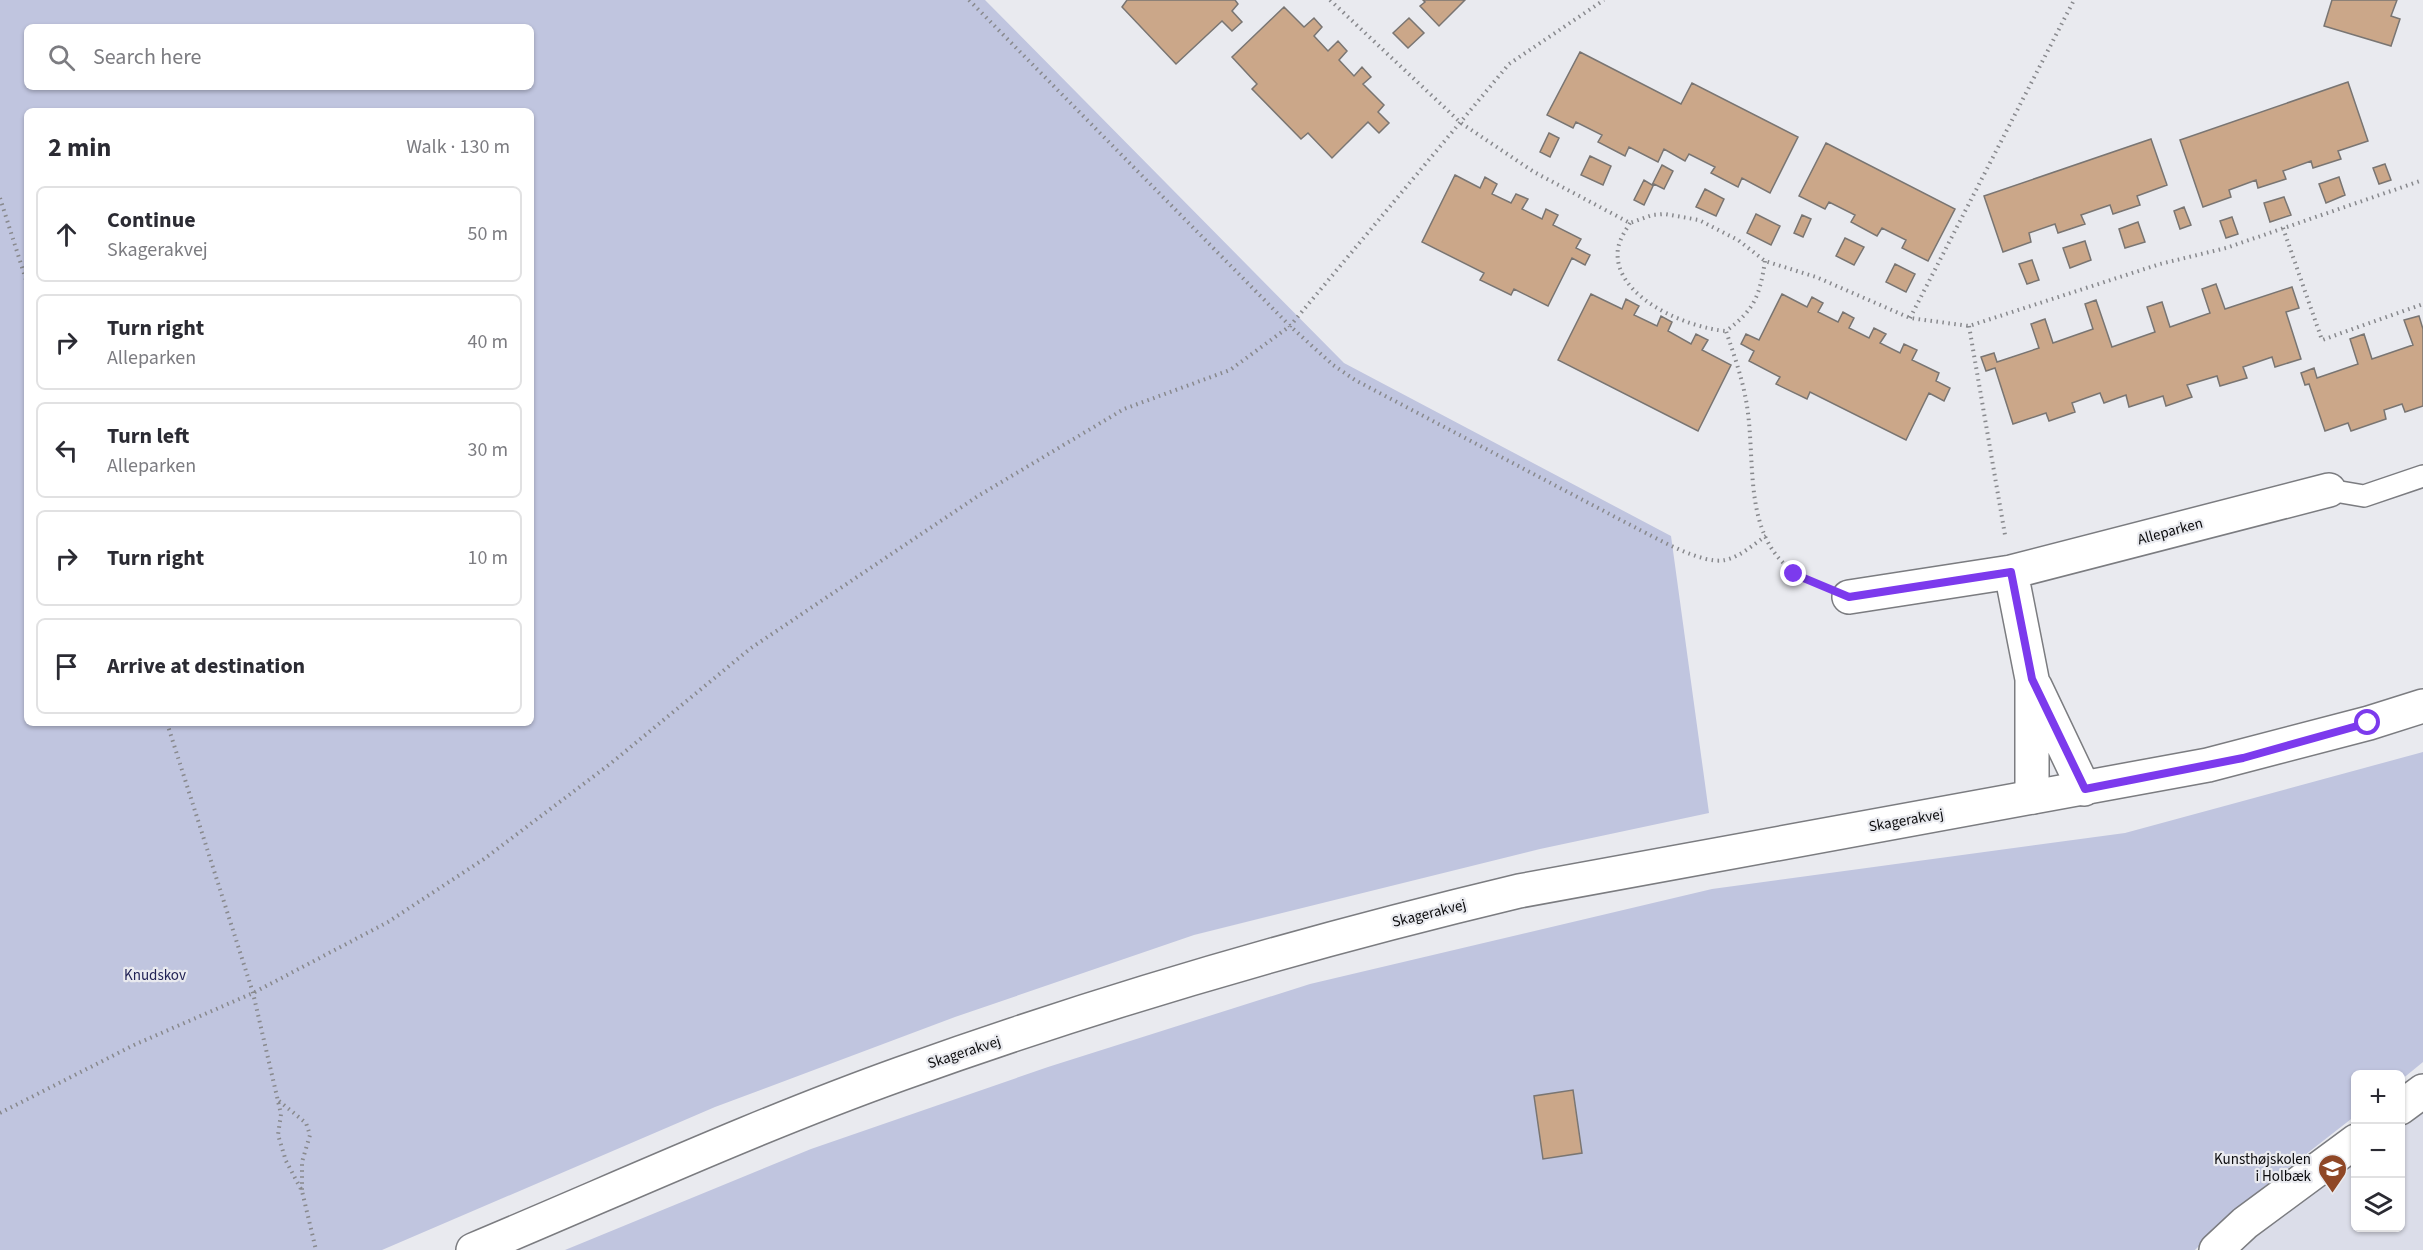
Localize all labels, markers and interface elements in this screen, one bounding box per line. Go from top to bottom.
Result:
search box [24,24,534,90]
icon: search [45,41,78,74]
text: Search here [93,41,201,73]
text: 2 min [48,129,111,166]
text: Walk · 130 m [406,133,510,161]
text: Continue [107,204,196,236]
icon: ahead [50,218,83,251]
text: 50 m [468,220,508,248]
text: Skagerakvej [107,236,208,264]
text: Turn right [107,312,204,344]
icon: right [50,326,83,359]
text: 40 m [468,328,508,356]
text: Alleparken [107,344,196,372]
text: Turn left [107,420,189,452]
icon: left [50,434,83,467]
text: 30 m [468,436,508,464]
text: Alleparken [107,452,196,480]
street label: Alleparken [2135,513,2205,550]
icon: right [50,542,83,575]
text: Turn right [107,542,204,574]
text: 10 m [468,544,508,572]
route end [1780,560,1806,586]
icon: arrive [50,650,83,683]
text: Arrive at destination [107,650,305,682]
route start [2354,709,2380,735]
street label: Skagerakvej [1867,804,1945,837]
street label: Skagerakvej [1390,894,1468,933]
park label: Knudskov [124,965,186,986]
street label: Skagerakvej [925,1031,1003,1074]
map controls [2351,1070,2405,1232]
button: + [2351,1070,2405,1124]
button: − [2351,1124,2405,1178]
place label: Kunsthøjskolen i Holbæk [2214,1149,2312,1187]
school or university icon: Kunsthøjskolen i Holbæk [2316,1152,2348,1194]
button: layers [2351,1178,2405,1232]

